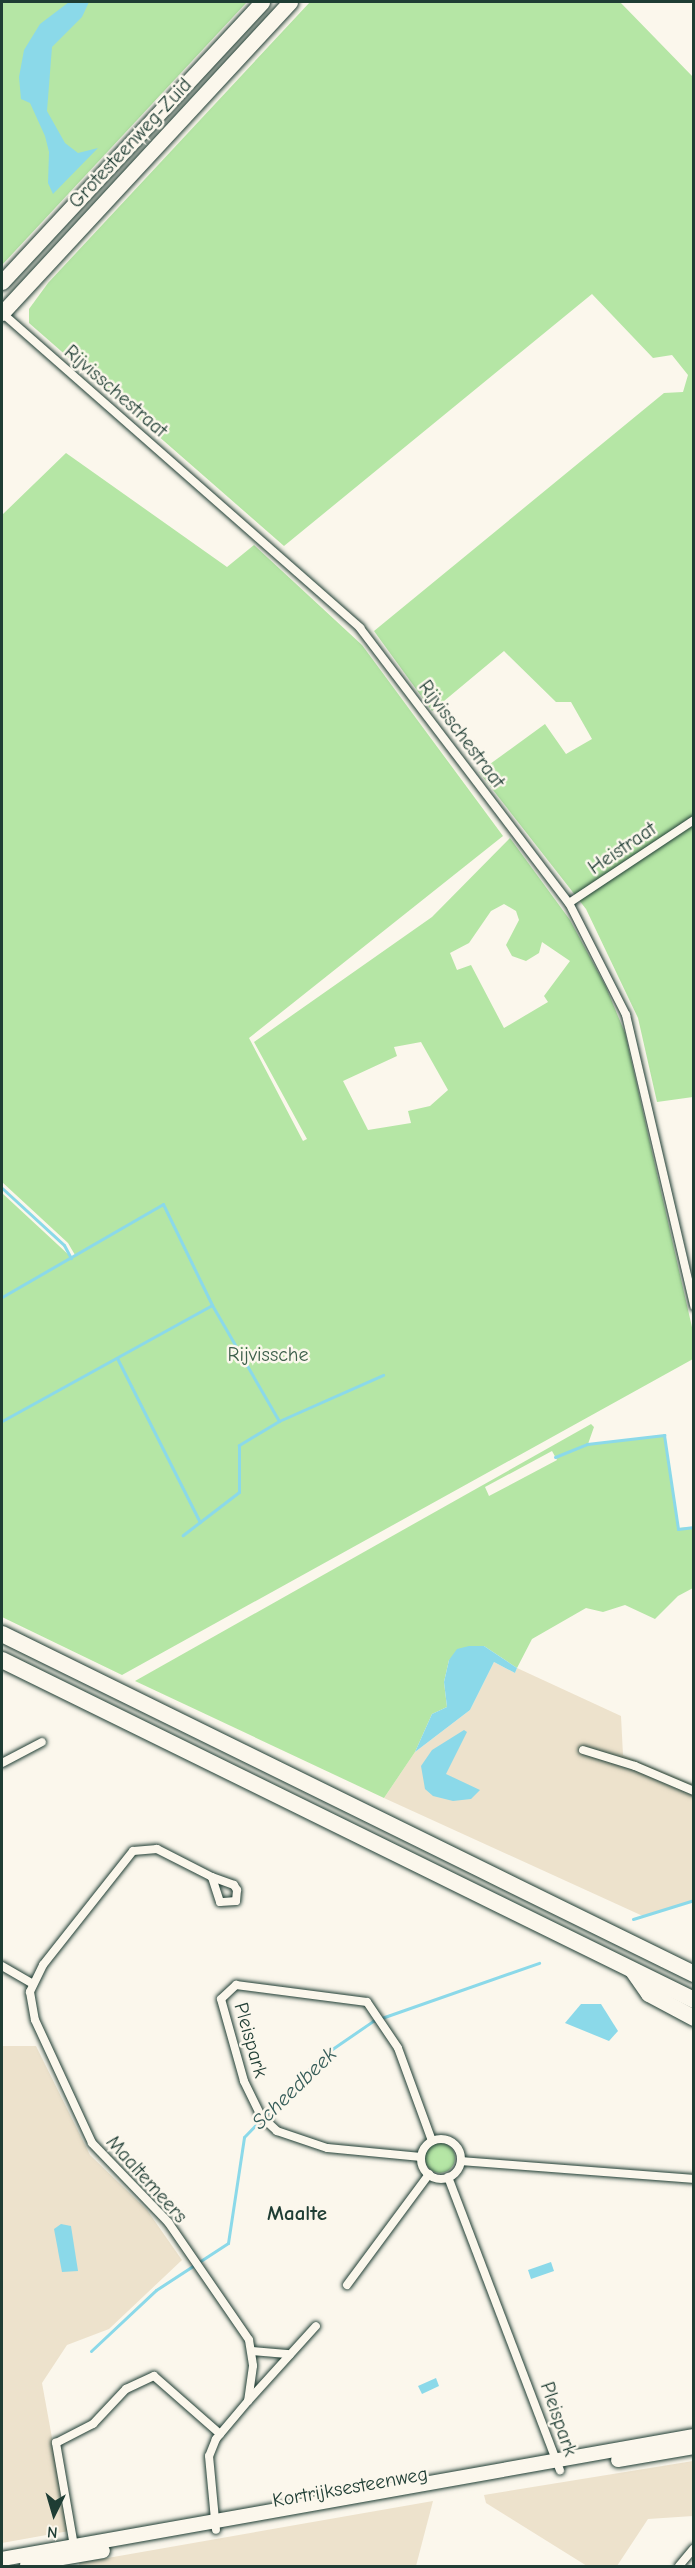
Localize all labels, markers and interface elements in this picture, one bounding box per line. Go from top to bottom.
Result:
street label: Grotesteenweg-Zuid [63,73,197,213]
street label: Rijvisschestraat [59,340,173,442]
street label: Rijvisschestraat [414,675,510,793]
street label: Heistraat [583,817,661,879]
park label: Rijvissche [227,1342,309,1366]
street label: Pleispark [229,2000,273,2080]
water label: Scheedbeek [246,2041,342,2135]
street label: Maaltemeers [101,2130,193,2228]
district label: Maalte [267,2200,327,2226]
street label: Pleispark [535,2379,583,2459]
street label: Kortrijksesteenweg [270,2462,430,2512]
north arrow [24,2484,84,2544]
text: N [46,2523,58,2541]

